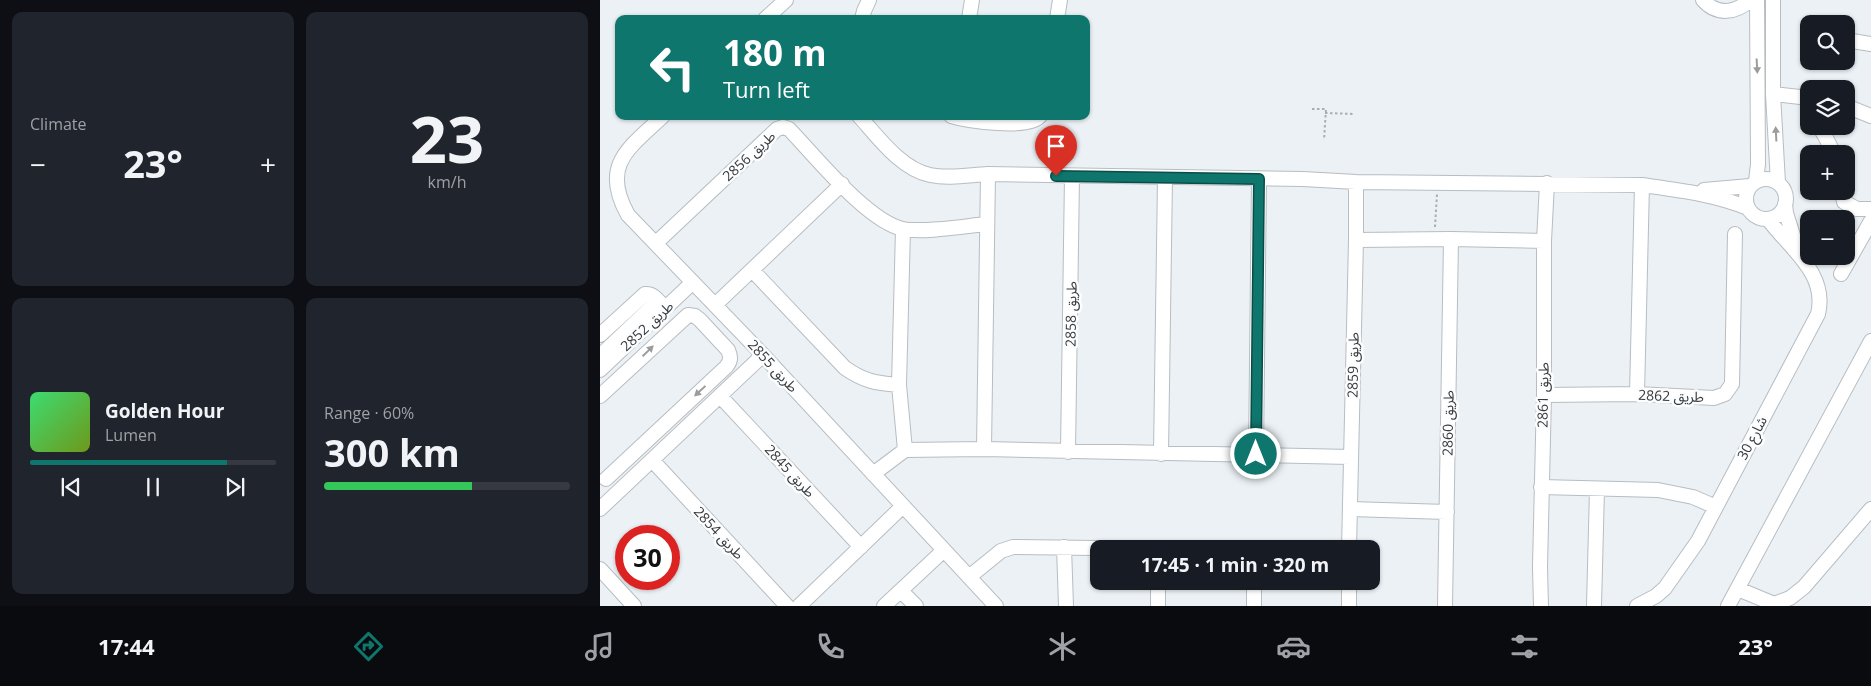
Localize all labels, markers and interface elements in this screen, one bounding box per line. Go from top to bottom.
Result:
map controls [1800,15,1855,265]
button: search [1800,15,1855,70]
text: 180 m [723,29,827,76]
icon: left [640,35,705,100]
one-way arrow [1753,58,1761,74]
text: Turn left [723,74,810,104]
button: layers [1800,80,1855,135]
text: 23 [410,94,484,182]
text: Climate [30,113,87,135]
pin [1035,125,1077,176]
street label: طريق 2856 [718,126,780,186]
one-way arrow [1771,126,1779,142]
icon: arrive [1042,132,1070,160]
text: 23° [123,137,183,189]
text: − [30,145,46,183]
text: + [260,145,276,183]
button: + [1800,145,1855,200]
text: km/h [428,171,466,193]
button: − [1800,210,1855,265]
street label: طريق 2858 [1060,281,1082,347]
street label: طريق 2852 [616,296,678,356]
street label: طريق 2859 [1342,332,1364,398]
street label: طريق 2855 [743,335,803,397]
one-way arrow [642,345,654,357]
street label: طريق 2861 [1532,362,1554,428]
one-way arrow [695,385,707,397]
street label: طريق 2862 [1638,385,1704,407]
street label: طريق 2860 [1437,390,1459,456]
text: Golden Hour [105,398,224,424]
text: Range · 60% [324,402,414,424]
street label: شارع 30 [1732,413,1773,464]
text: Lumen [105,424,157,446]
text: 300 km [324,426,460,478]
position arrow [1229,427,1281,479]
street label: طريق 2845 [760,440,820,502]
icon: previous [57,473,85,501]
icon: pause [139,473,167,501]
icon: next [221,473,249,501]
street label: طريق 2854 [689,502,749,564]
speed limit sign: 30 [615,525,680,590]
text: 17:45 · 1 min · 320 m [1141,552,1329,578]
icon: directions [351,629,386,664]
icon: music [582,629,617,664]
icon: phone [813,629,848,664]
icon: climate [1045,629,1080,664]
icon: car [1276,629,1311,664]
icon: filters [1507,629,1542,664]
text: 17:44 [98,631,155,661]
text: 23° [1738,631,1773,661]

